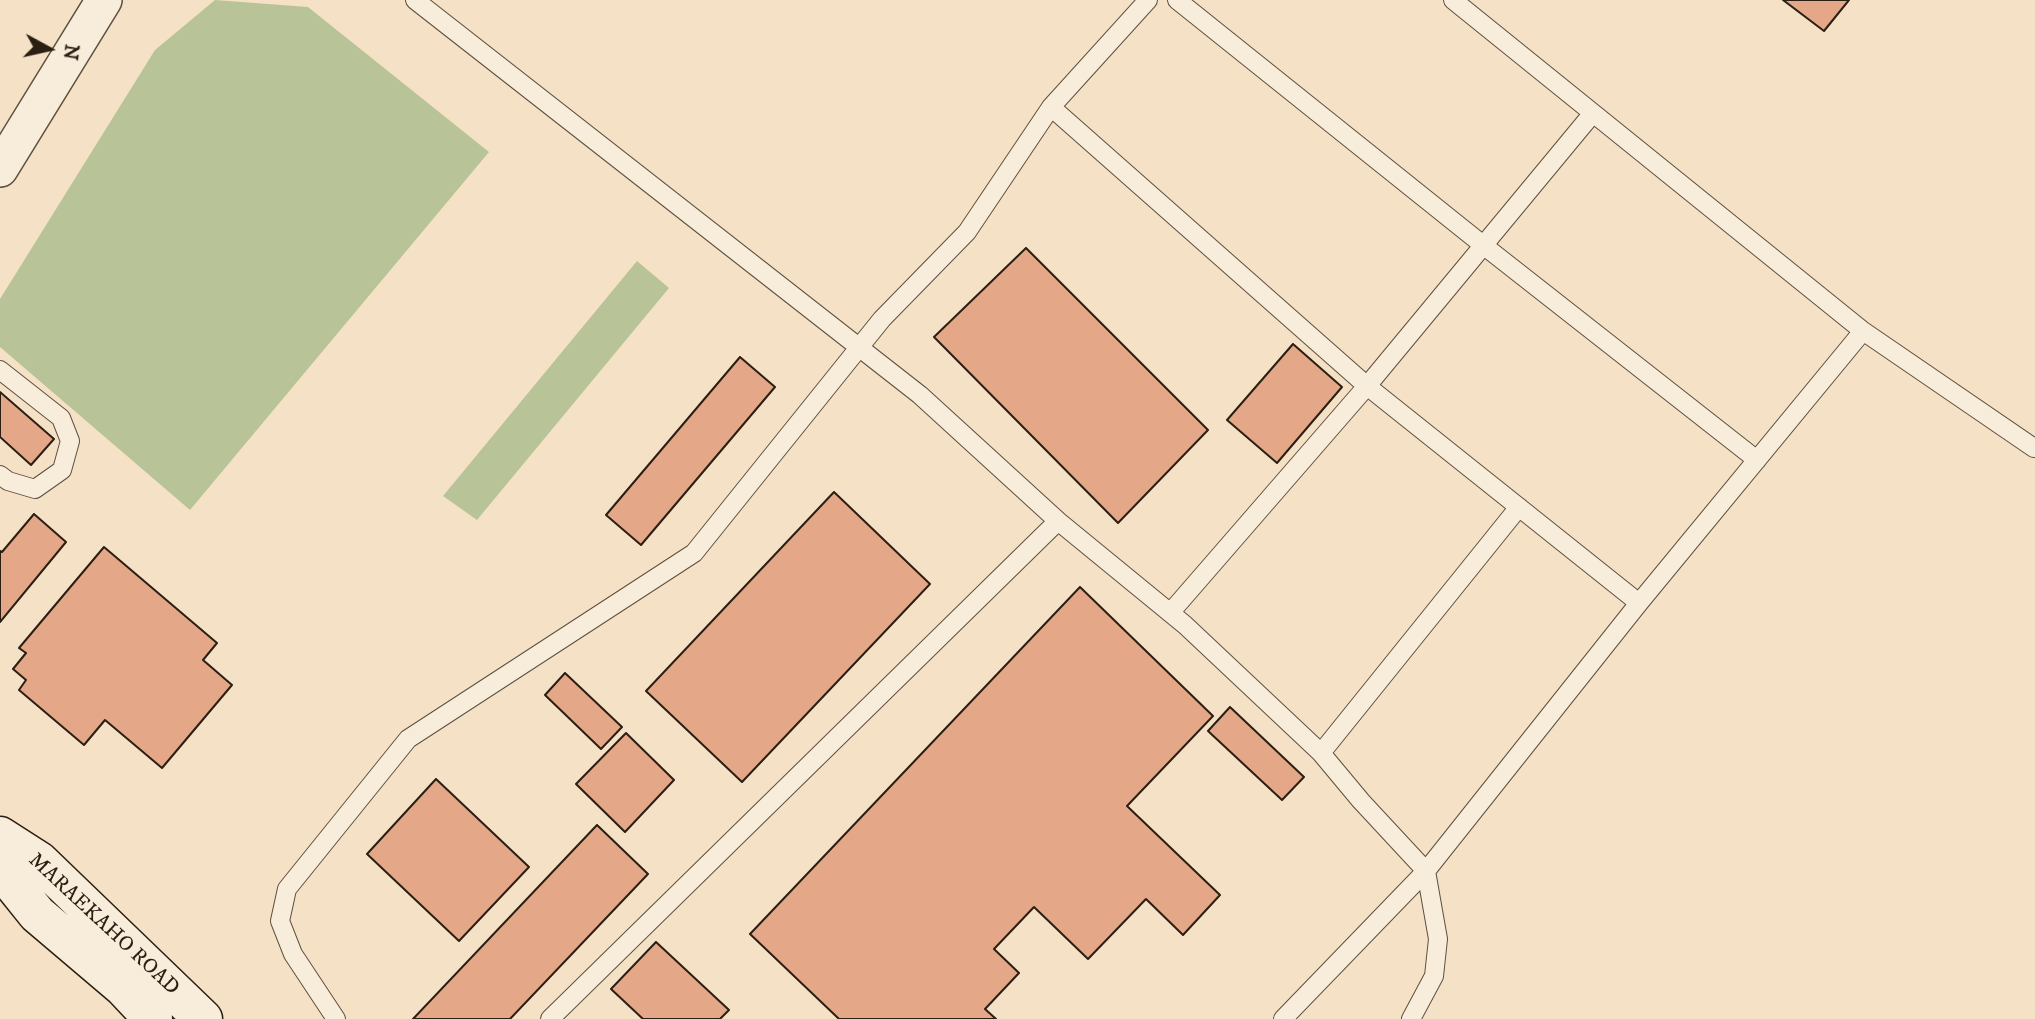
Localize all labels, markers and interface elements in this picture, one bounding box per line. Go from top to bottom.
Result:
north arrow [14,14,84,84]
text: N [58,43,83,61]
street label: MARAEKAHO ROAD [22,849,184,1001]

